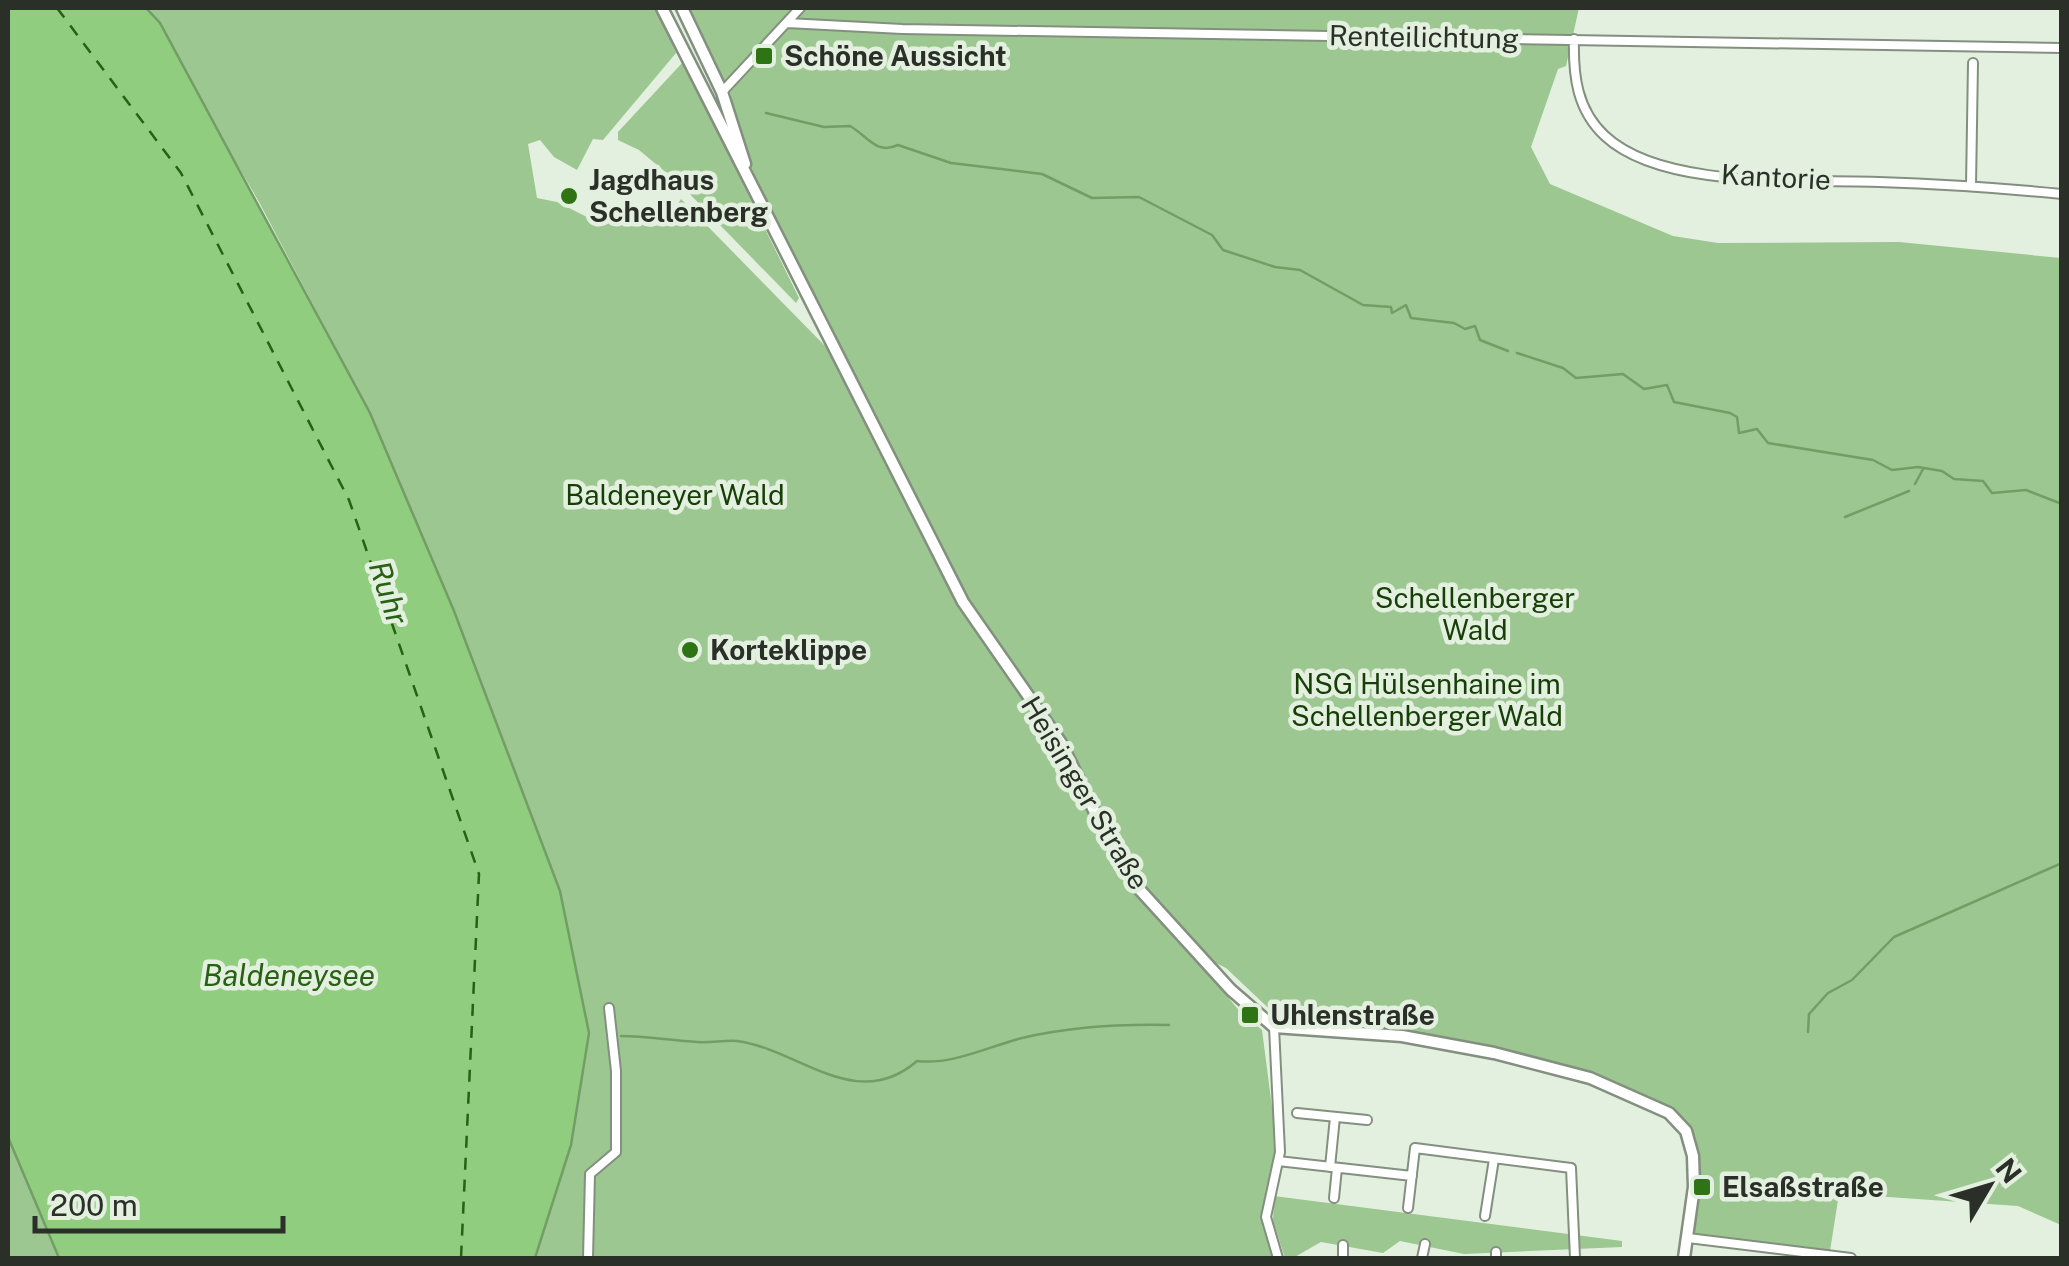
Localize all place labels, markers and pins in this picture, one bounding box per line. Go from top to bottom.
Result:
place label: Schöne Aussicht [784,39,1007,72]
marker: Schöne Aussicht [753,45,775,67]
place label: Jagdhaus Schellenberg [589,163,768,228]
marker: Jagdhaus Schellenberg [558,185,580,207]
place label: Korteklippe [710,633,867,666]
marker: Korteklippe [679,639,701,661]
place label: Uhlenstraße [1270,998,1435,1031]
marker: Uhlenstraße [1239,1004,1261,1026]
place label: Elsaßstraße [1722,1170,1884,1203]
marker: Elsaßstraße [1691,1176,1713,1198]

